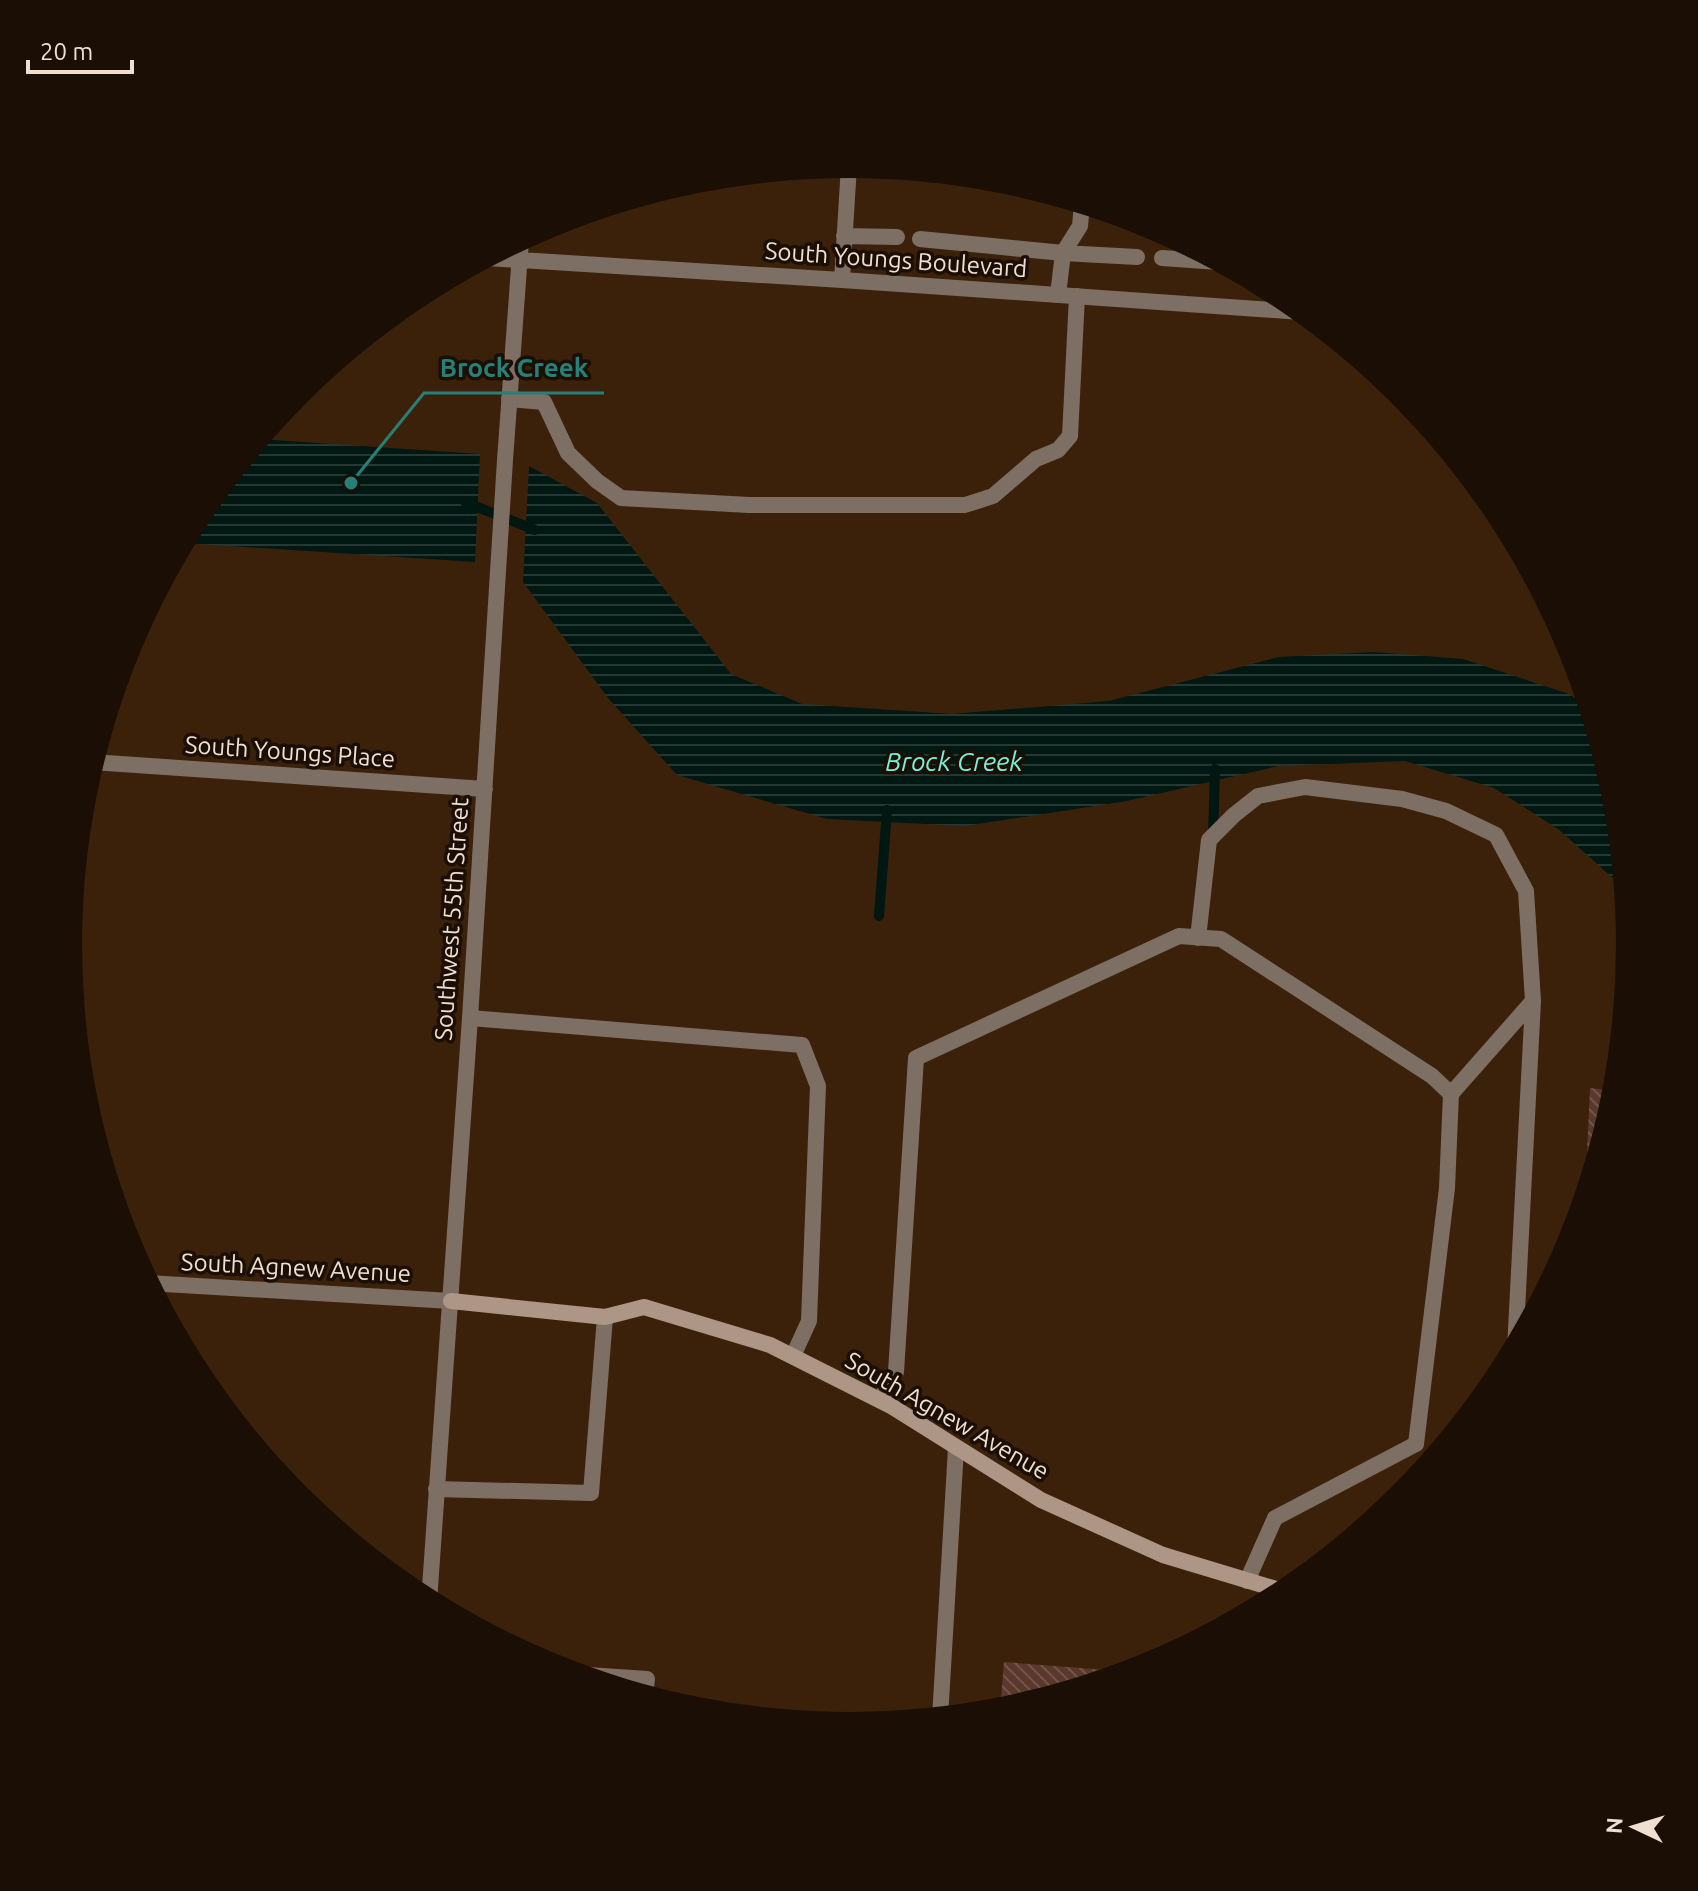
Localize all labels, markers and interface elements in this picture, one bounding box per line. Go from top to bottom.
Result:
scale bar [28,24,132,74]
text: 20 m [40,38,93,65]
street label: South Youngs Boulevard [764,237,1028,282]
callout: Brock Creek [424,343,604,393]
text: Brock Creek [440,353,589,382]
street label: South Youngs Place [184,731,396,772]
water label: Brock Creek [885,747,1023,776]
street label: Southwest 55th Street [430,796,473,1041]
street label: South Agnew Avenue [180,1248,412,1287]
street label: South Agnew Avenue [841,1346,1054,1485]
north arrow [1594,1787,1674,1867]
text: N [1601,1817,1627,1835]

